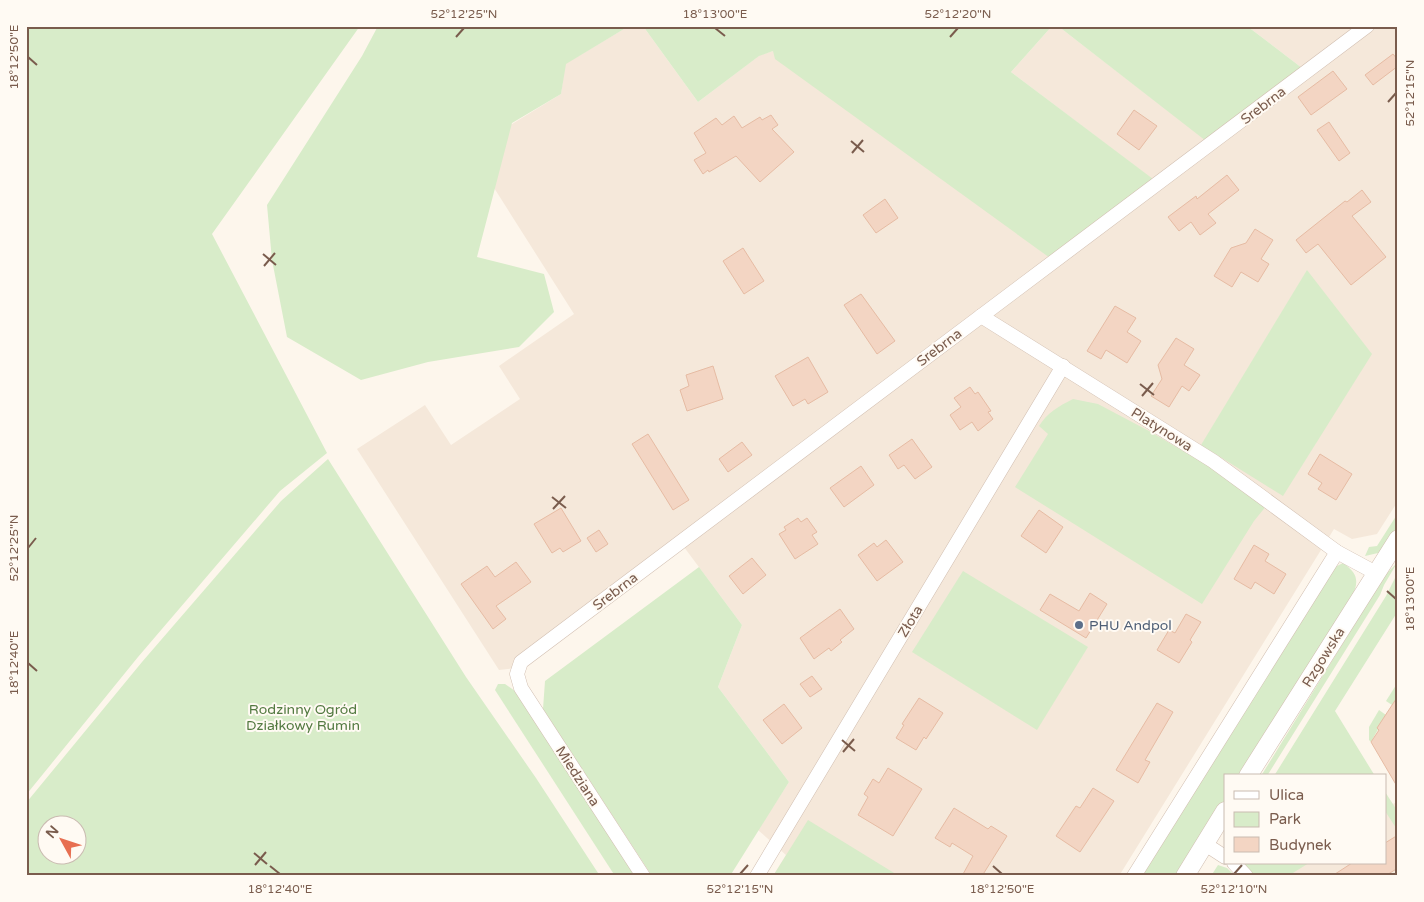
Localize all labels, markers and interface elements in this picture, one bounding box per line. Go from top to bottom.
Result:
text: 52°12'25"N [431,7,498,21]
text: 18°13'00"E [682,7,748,21]
text: 52°12'20"N [925,7,992,21]
text: 18°12'50"E [7,24,21,90]
text: 52°12'15"N [1403,60,1417,127]
street label: Srebrna [1237,83,1289,128]
street label: Srebrna [913,325,965,370]
street label: Platynowa [1128,404,1196,455]
text: 52°12'25"N [7,515,21,582]
text: 18°13'00"E [1403,566,1417,632]
street label: Srebrna [589,569,641,614]
street label: Złota [894,602,927,640]
place label: PHU Andpol [1089,617,1172,634]
marker: PHU Andpol [1073,619,1085,631]
street label: Rzgowska [1298,624,1348,690]
text: 18°12'40"E [7,630,21,696]
park label: Rodzinny Ogród Działkowy Rumin [246,701,360,734]
street label: Miedziana [552,743,603,810]
legend [1224,774,1386,864]
text: Ulica [1269,786,1304,804]
text: Park [1269,810,1301,828]
north arrow [38,814,88,864]
text: N [42,822,63,842]
text: Budynek [1269,836,1332,854]
text: 18°12'40"E [247,882,313,896]
text: 52°12'15"N [707,882,774,896]
text: 18°12'50"E [969,882,1035,896]
text: 52°12'10"N [1201,882,1268,896]

